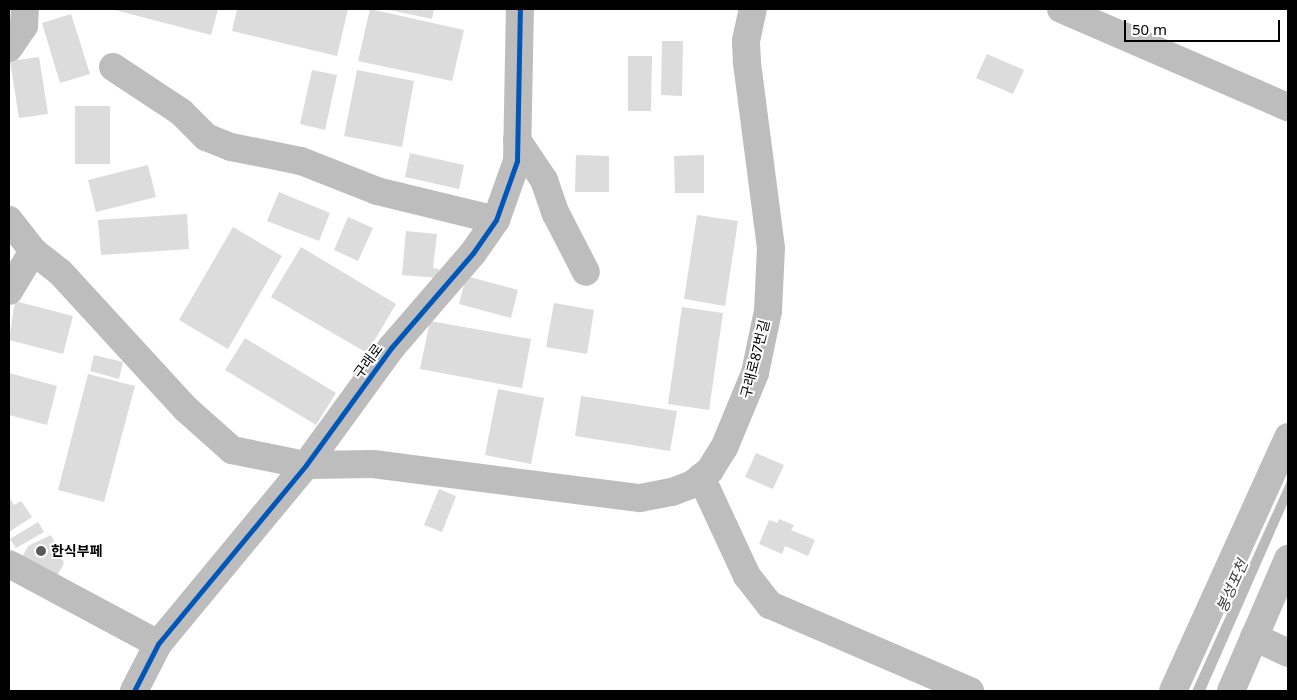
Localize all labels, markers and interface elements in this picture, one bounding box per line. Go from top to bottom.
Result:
scale bar [1127,10,1283,42]
text: 50 m [1132,19,1167,39]
street label: 구래로87번길 [737,318,773,400]
street label: 구래로 [350,340,386,382]
place label: 한식부페 [51,543,103,559]
marker: 한식부페 [35,545,47,557]
water label: 봉성포천 [1213,557,1251,615]

